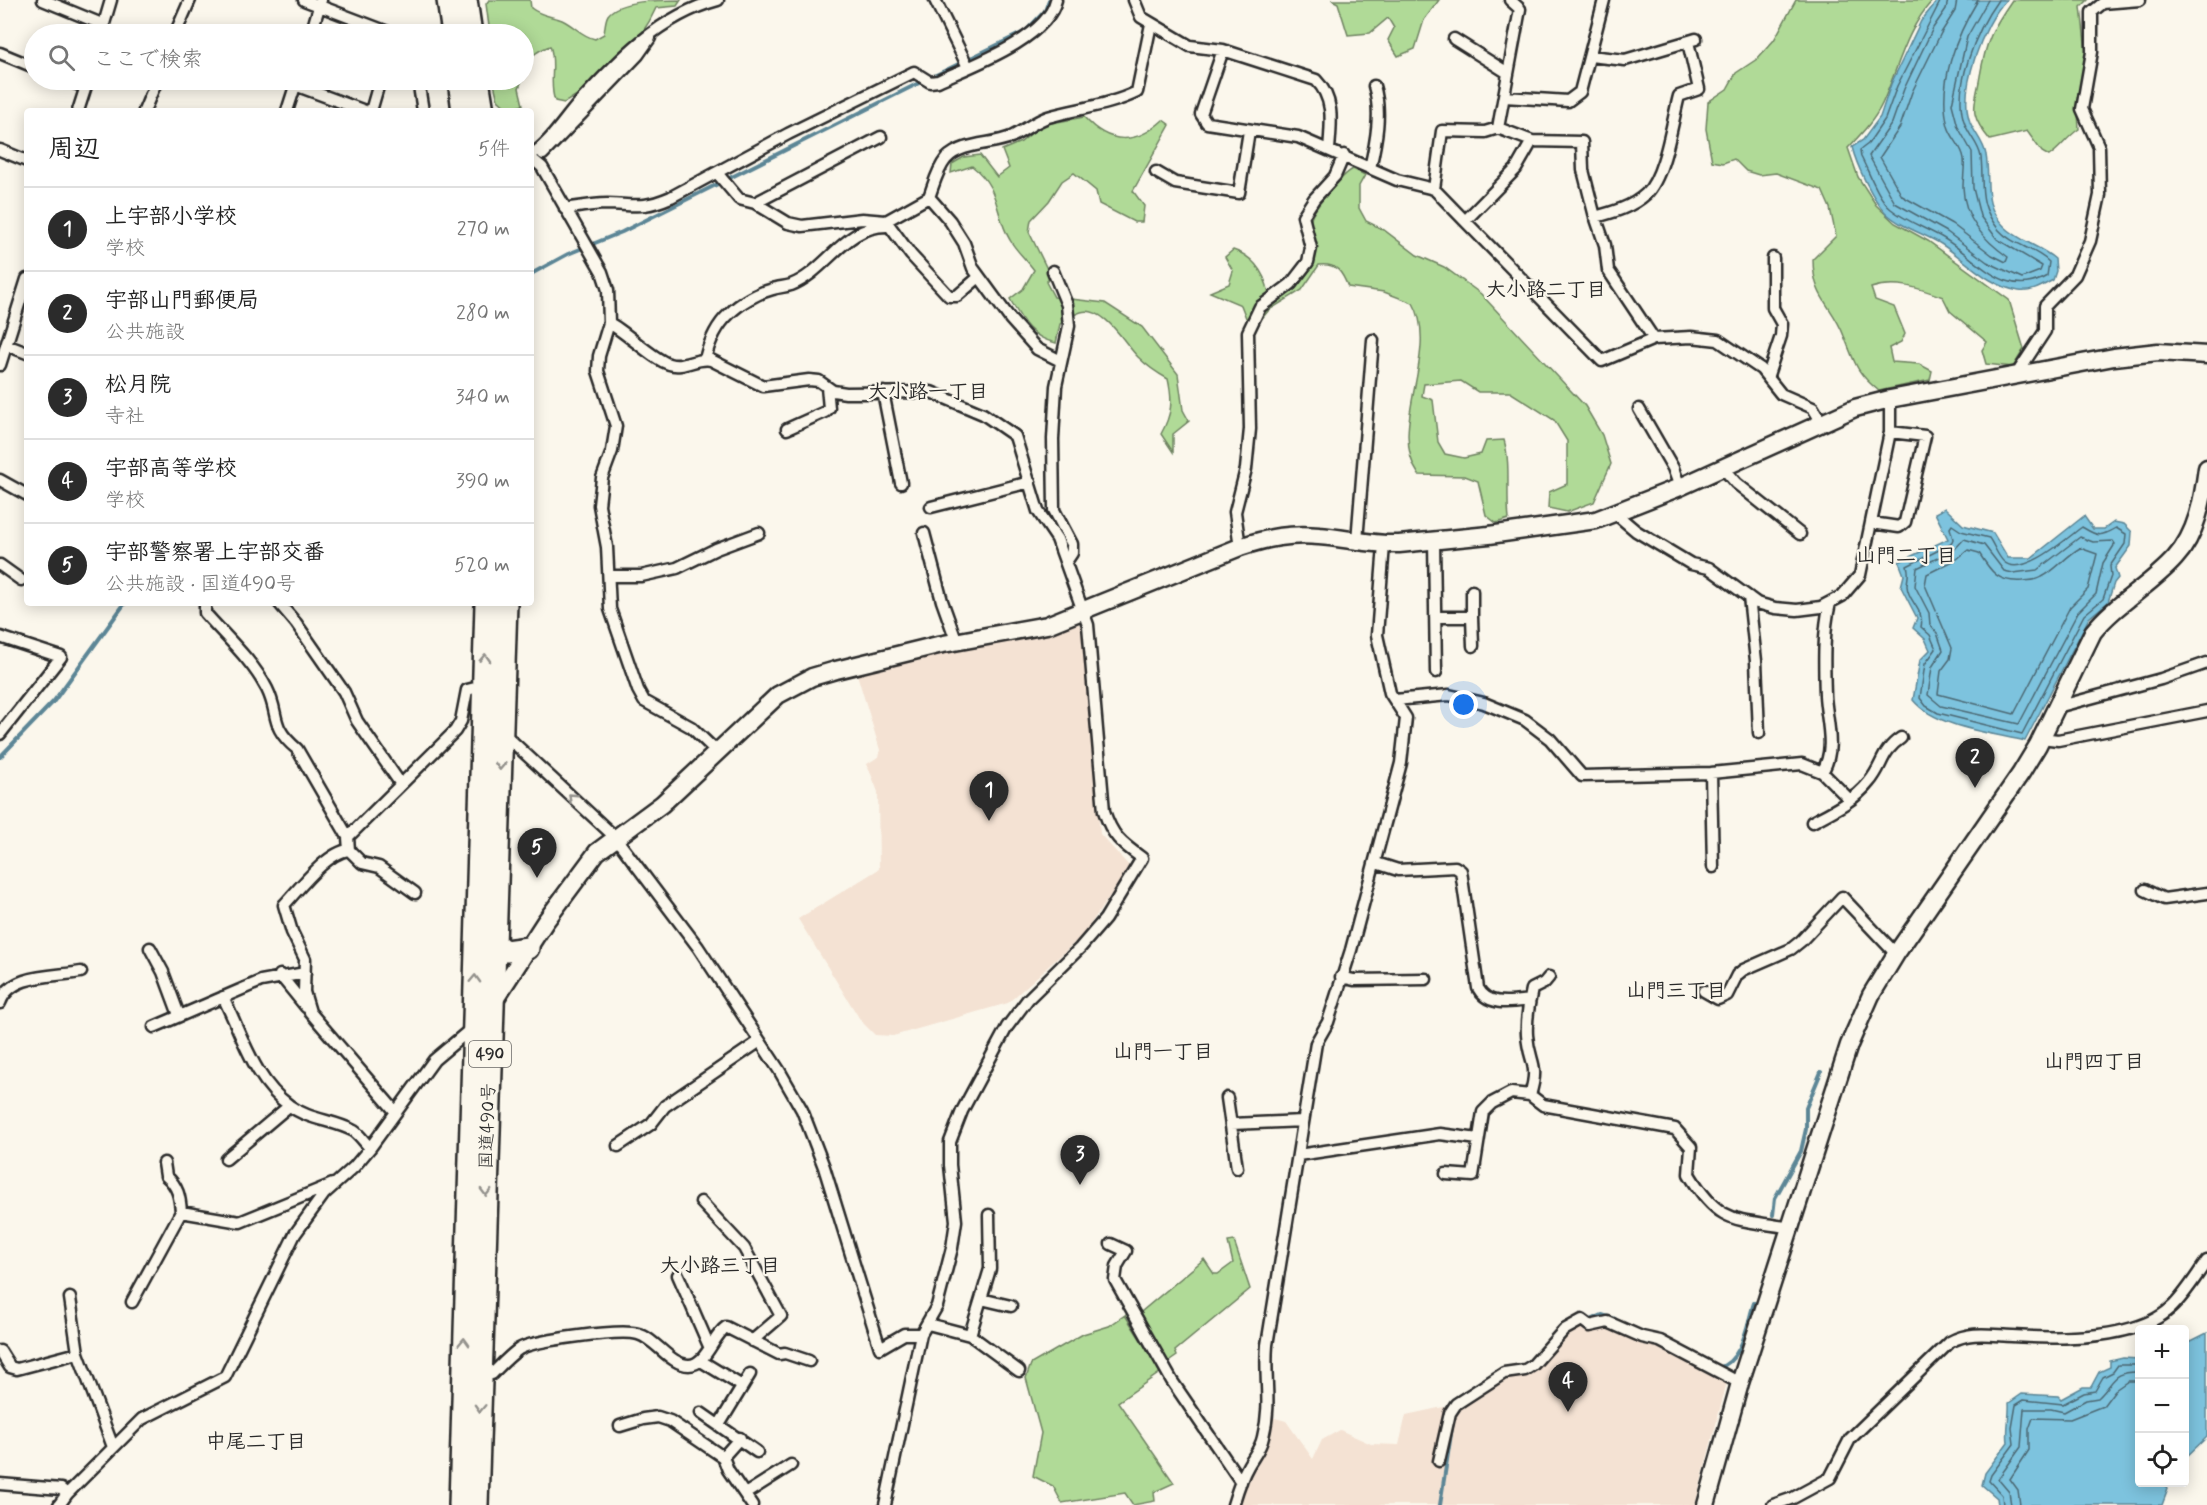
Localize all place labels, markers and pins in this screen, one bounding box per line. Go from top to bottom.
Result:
pin: 2 [1956,738,1994,788]
pin: 1 [970,772,1008,821]
pin: 5 [518,828,556,878]
pin: 3 [1060,1136,1100,1185]
pin: 4 [1548,1362,1588,1412]

